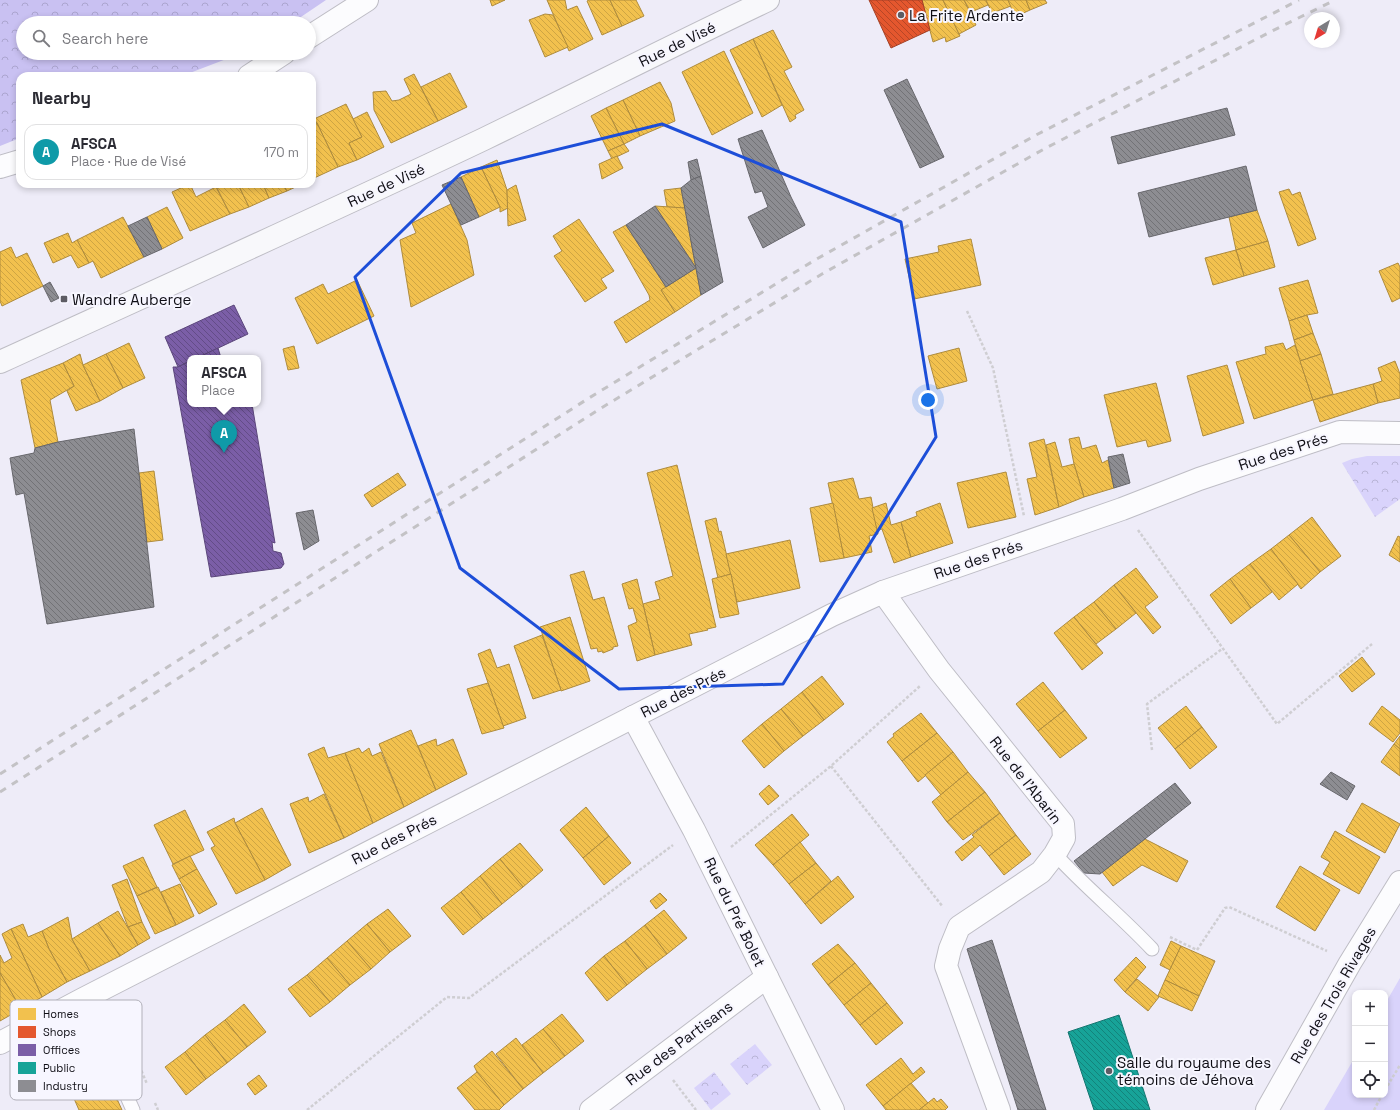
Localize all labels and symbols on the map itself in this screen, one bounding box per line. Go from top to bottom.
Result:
place label: La Frite Ardente [909,6,1024,25]
marker: La Frite Ardente [896,10,906,20]
north arrow [1304,12,1340,48]
street label: Rue de Visé [635,17,719,71]
street label: Rue de Visé [344,159,428,211]
place label: Wandre Auberge [72,290,192,309]
marker: Wandre Auberge [59,294,69,304]
your location [918,390,938,410]
pin: A [211,420,237,453]
street label: Rue des Prés [1236,428,1330,474]
street label: Rue des Prés [931,535,1025,583]
street label: Rue des Prés [637,662,729,722]
street label: Rue de l'Abarin [986,732,1066,828]
street label: Rue des Prés [348,809,440,869]
street label: Rue du Pré Bolet [700,854,770,970]
street label: Rue des Trois Rivages [1286,923,1380,1067]
street label: Rue des Partisans [622,997,736,1089]
legend [10,1000,142,1100]
text: Homes [43,1007,79,1021]
text: Shops [43,1025,76,1039]
text: Offices [43,1043,80,1057]
place label: Salle du royaume des témoins de Jéhova [1117,1053,1271,1089]
text: Public [43,1061,75,1075]
marker: Salle du royaume des témoins de Jéhova [1104,1066,1114,1076]
text: Industry [43,1079,88,1093]

